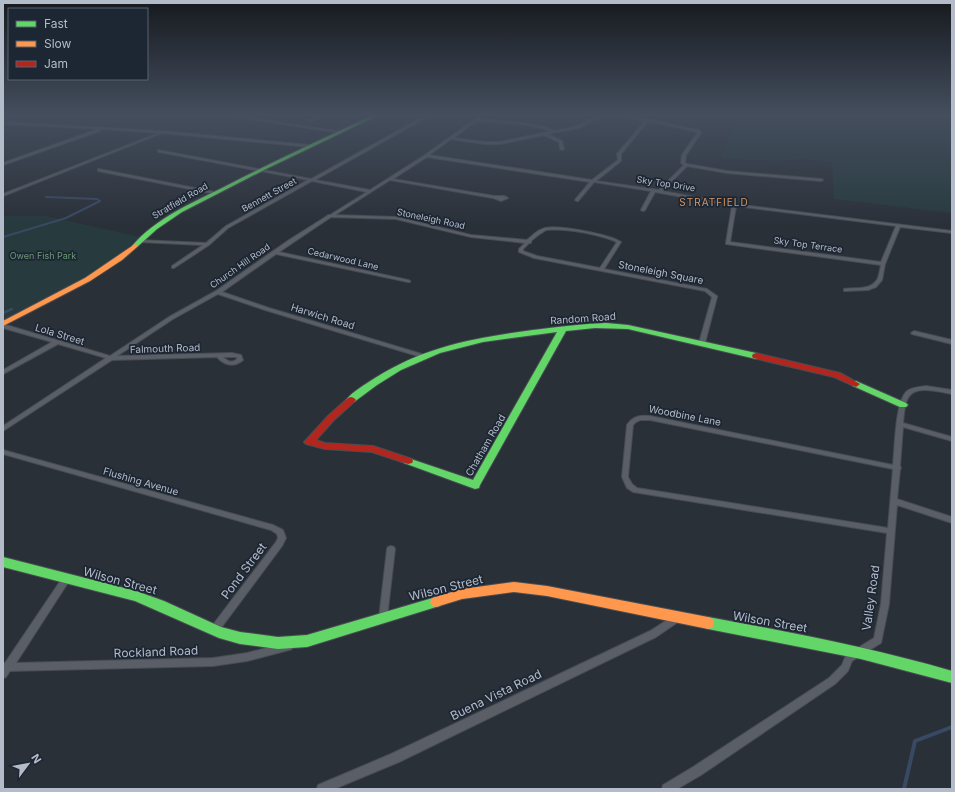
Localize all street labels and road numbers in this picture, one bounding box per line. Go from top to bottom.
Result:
street label: Sky Top Drive [636,173,696,194]
street label: Bennett Street [240,175,298,214]
street label: Stratfield Road [150,180,210,221]
street label: Stoneleigh Road [396,206,466,231]
street label: Sky Top Terrace [773,234,843,255]
street label: Church Hill Road [208,241,272,290]
street label: Cedarwood Lane [307,245,380,272]
street label: Stoneleigh Square [617,258,705,286]
street label: Harwich Road [290,301,356,331]
street label: Random Road [550,310,616,326]
street label: Lola Street [34,321,87,347]
street label: Falmouth Road [130,341,200,355]
street label: Woodbine Lane [648,402,722,428]
street label: Chatham Road [462,412,508,478]
street label: Flushing Avenue [102,465,180,498]
street label: Pond Street [218,540,270,602]
street label: Wilson Street [82,564,159,598]
street label: Valley Road [858,564,883,632]
street label: Wilson Street [407,571,484,604]
street label: Wilson Street [732,608,809,635]
street label: Rockland Road [113,643,199,660]
street label: Buena Vista Road [448,666,544,723]

